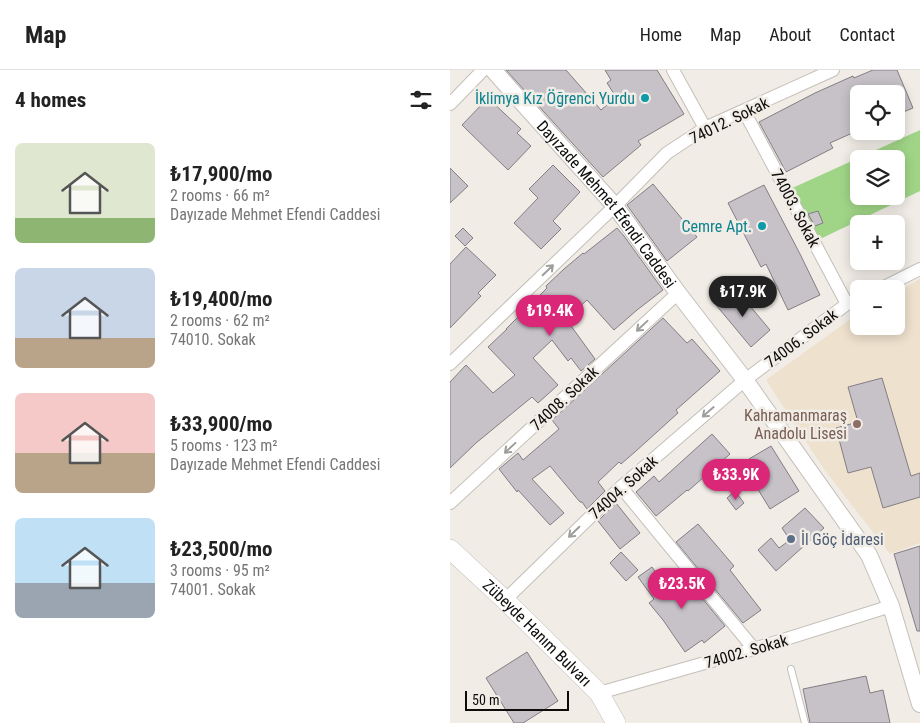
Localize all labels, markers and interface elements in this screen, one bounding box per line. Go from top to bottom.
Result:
text: Map [25,21,66,49]
text: Home [640,24,682,45]
text: Map [710,24,741,45]
text: About [769,24,811,45]
text: Contact [839,24,895,45]
map controls [850,85,905,335]
button: locate [850,85,905,140]
icon: filters [407,86,435,114]
text: 4 homes [15,88,86,112]
place label: İklimya Kız Öğrenci Yurdu [475,89,635,108]
marker: İklimya Kız Öğrenci Yurdu [639,92,651,104]
street label: 74012. Sokak [686,93,773,148]
street label: Dayızade Mehmet Efendi Caddesi [533,117,680,292]
button: layers [850,150,905,205]
text: ₺17,900/mo [170,162,273,186]
icon: home [55,163,115,223]
street label: 74003. Sokak [767,166,824,251]
text: 2 rooms · 66 m² [170,186,270,205]
text: Dayızade Mehmet Efendi Caddesi [170,205,380,224]
button: + [850,215,905,270]
place label: Cemre Apt. [681,217,752,236]
marker: Cemre Apt. [756,220,768,232]
one-way arrow [542,264,555,276]
pin: ₺17.9K [702,276,784,318]
button: − [850,280,905,335]
text: ₺17.9K [720,282,766,301]
text: ₺19,400/mo [170,287,273,311]
icon: home [55,288,115,348]
pin: ₺19.4K [509,294,591,337]
text: ₺19.4K [527,301,573,320]
street label: 74006. Sokak [761,305,842,372]
text: 2 rooms · 62 m² [170,311,270,330]
one-way arrow [636,320,649,332]
text: 74010. Sokak [170,330,256,349]
street label: 74008. Sokak [526,362,603,435]
one-way arrow [702,406,715,417]
place label: Kahramanmaraş Anadolu Lisesi [744,406,847,443]
text: ₺33,900/mo [170,412,273,436]
icon: home [55,413,115,473]
marker: Kahramanmaraş Anadolu Lisesi [851,418,863,430]
text: 5 rooms · 123 m² [170,436,278,455]
one-way arrow [503,442,516,454]
street label: 74004. Sokak [585,451,662,523]
text: Dayızade Mehmet Efendi Caddesi [170,455,380,474]
pin: ₺33.9K [695,458,777,501]
text: ₺33.9K [713,465,759,484]
one-way arrow [567,526,580,538]
place label: İl Göç İdaresi [801,530,884,549]
marker: İl Göç İdaresi [785,533,797,545]
text: ₺23,500/mo [170,537,273,561]
icon: home [55,538,115,598]
text: 3 rooms · 95 m² [170,561,270,580]
pin: ₺23.5K [641,568,723,610]
text: ₺23.5K [659,574,705,593]
street label: Zübeyde Hanım Bulvarı [479,575,596,690]
text: 74001. Sokak [170,580,256,599]
street label: 74002. Sokak [702,630,791,672]
scale bar [465,688,569,711]
text: 50 m [472,692,500,708]

